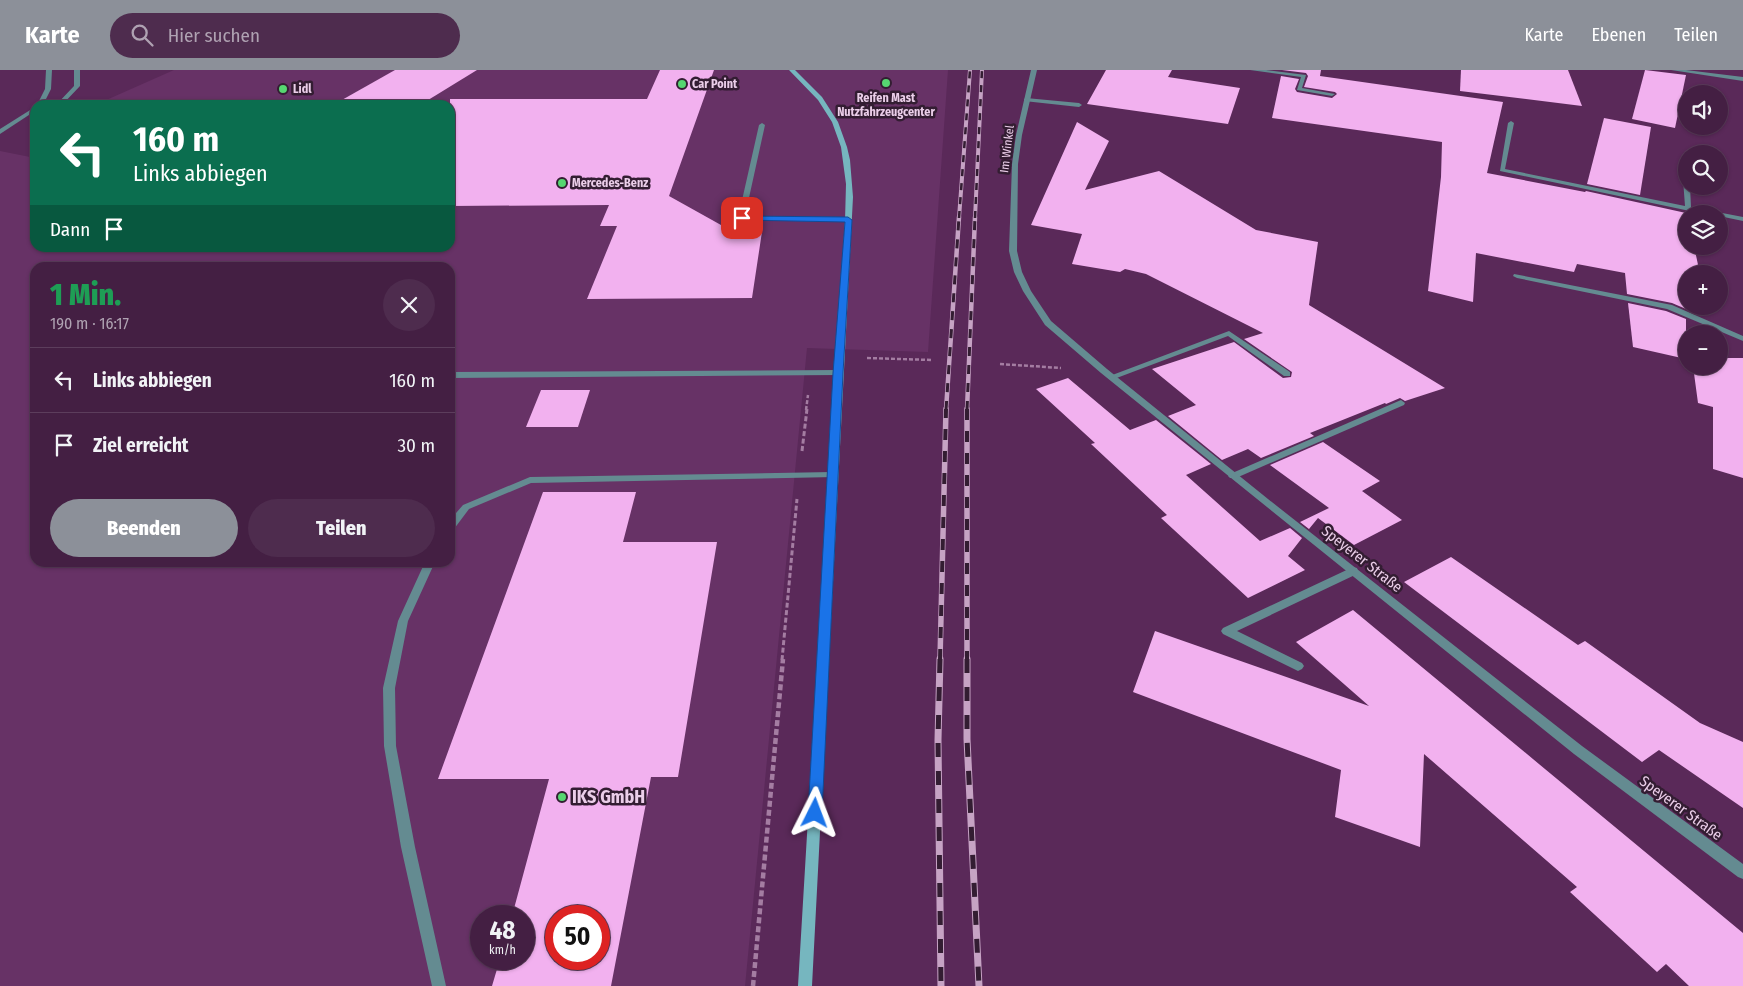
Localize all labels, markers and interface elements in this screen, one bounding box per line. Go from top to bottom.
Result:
search box [110,13,460,58]
text: Karte [25,21,80,49]
icon: search [128,21,156,49]
text: Hier suchen [168,24,260,47]
text: Karte [1524,24,1563,46]
text: Ebenen [1591,24,1646,46]
text: Teilen [1674,24,1718,46]
place label: Car Point [692,77,738,91]
marker: Reifen Mast Nutzfahrzeugcenter [880,77,892,89]
marker: Car Point [676,78,688,90]
place label: Lidl [293,82,312,96]
marker: Lidl [277,83,289,95]
map controls [1678,85,1728,375]
button: sound [1678,85,1728,135]
place label: Reifen Mast Nutzfahrzeugcenter [837,91,935,119]
text: 160 m [133,118,219,160]
icon: left [50,120,115,185]
street label: Im Winkel [997,124,1017,174]
button: search [1678,145,1728,195]
text: Links abbiegen [133,160,268,187]
place label: Mercedes-Benz [572,176,648,190]
marker: Mercedes-Benz [556,177,568,189]
pin [721,197,763,239]
icon: arrive [728,204,756,232]
button: layers [1678,205,1728,255]
icon: arrive [100,215,128,243]
text: Dann [50,218,90,241]
button: + [1678,265,1728,315]
text: 1 Min. [50,277,121,313]
button: close [383,279,435,331]
text: 190 m · 16:17 [50,314,129,333]
button: − [1678,325,1728,375]
icon: left [50,366,78,394]
text: Links abbiegen [93,369,212,392]
text: 160 m [389,369,435,392]
icon: arrive [50,431,78,459]
text: Ziel erreicht [93,434,189,457]
text: 30 m [397,434,435,457]
button: Beenden [50,499,238,557]
button: Teilen [248,499,435,557]
street label: Speyerer Straße [1318,522,1406,596]
street label: Speyerer Straße [1636,772,1726,844]
place label: IKS GmbH [572,786,645,808]
position arrow [788,786,840,838]
marker: IKS GmbH [556,791,568,803]
speed limit sign: 50 [545,905,610,970]
text: 48 [489,916,516,946]
text: km/h [489,943,516,957]

